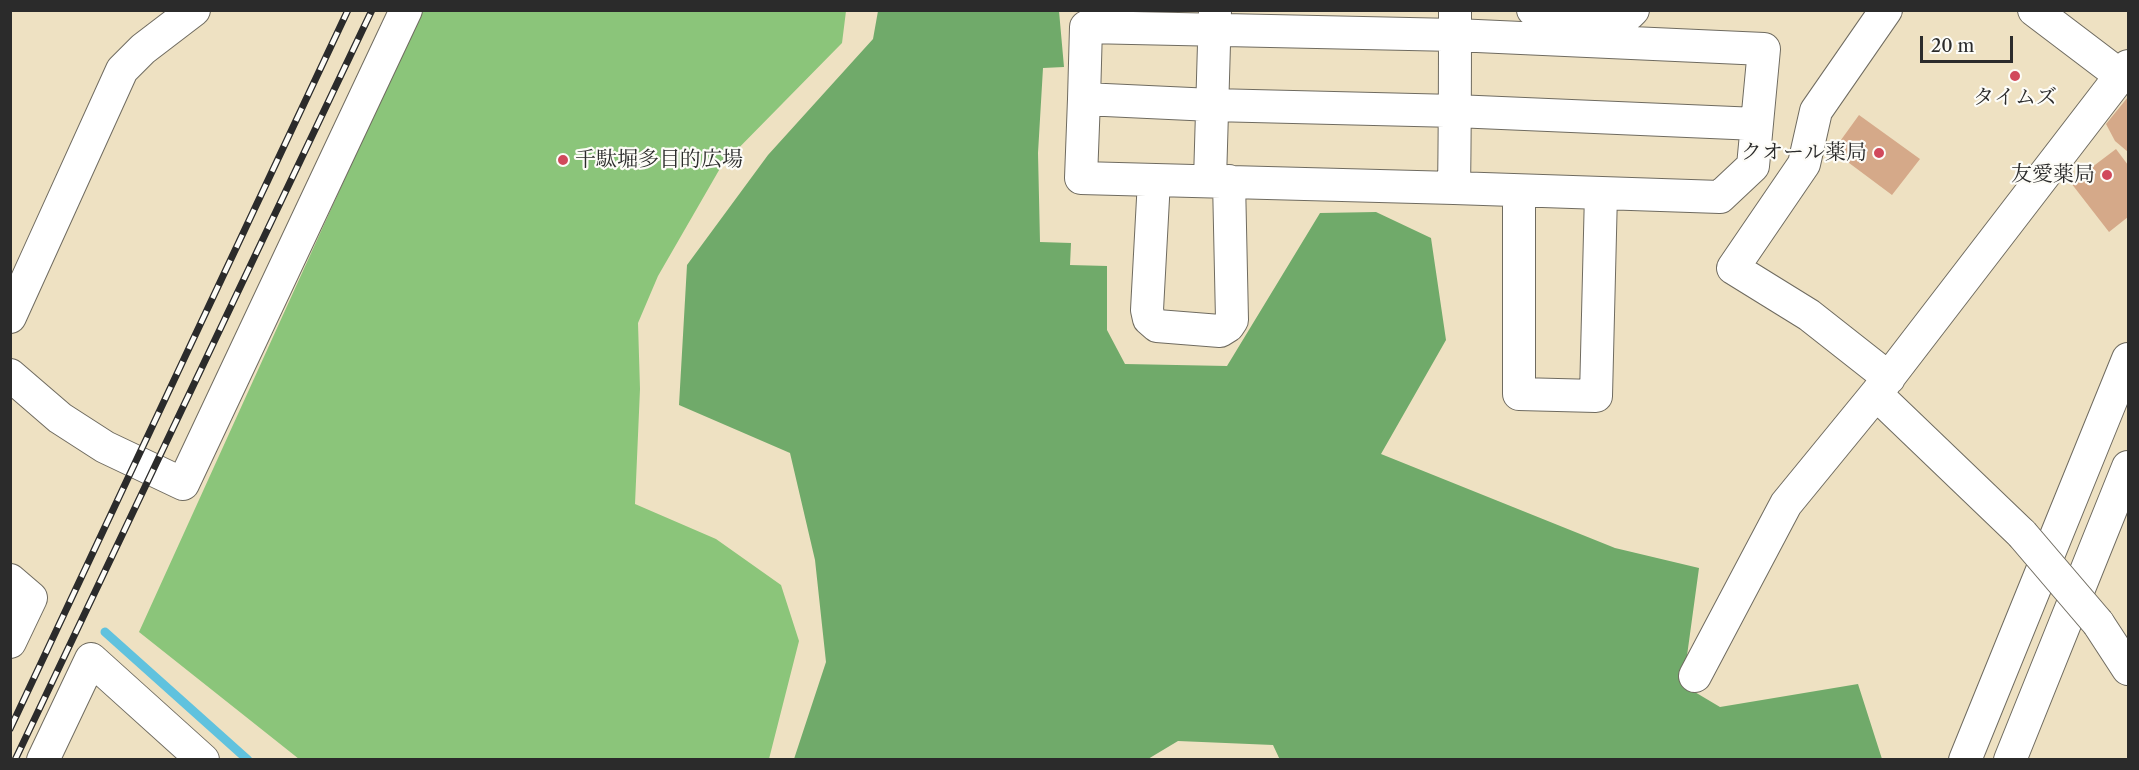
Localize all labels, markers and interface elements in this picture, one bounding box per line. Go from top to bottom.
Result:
scale bar [1923,24,2016,62]
text: 20 m [1931,35,1974,57]
marker: タイムズ [2008,69,2022,83]
place label: タイムズ [1973,85,2057,111]
place label: クオール薬局 [1741,140,1867,166]
marker: クオール薬局 [1872,146,1886,160]
place label: 千駄堀多目的広場 [575,147,743,173]
marker: 千駄堀多目的広場 [556,153,570,167]
place label: 友愛薬局 [2011,162,2095,188]
marker: 友愛薬局 [2100,168,2114,182]

